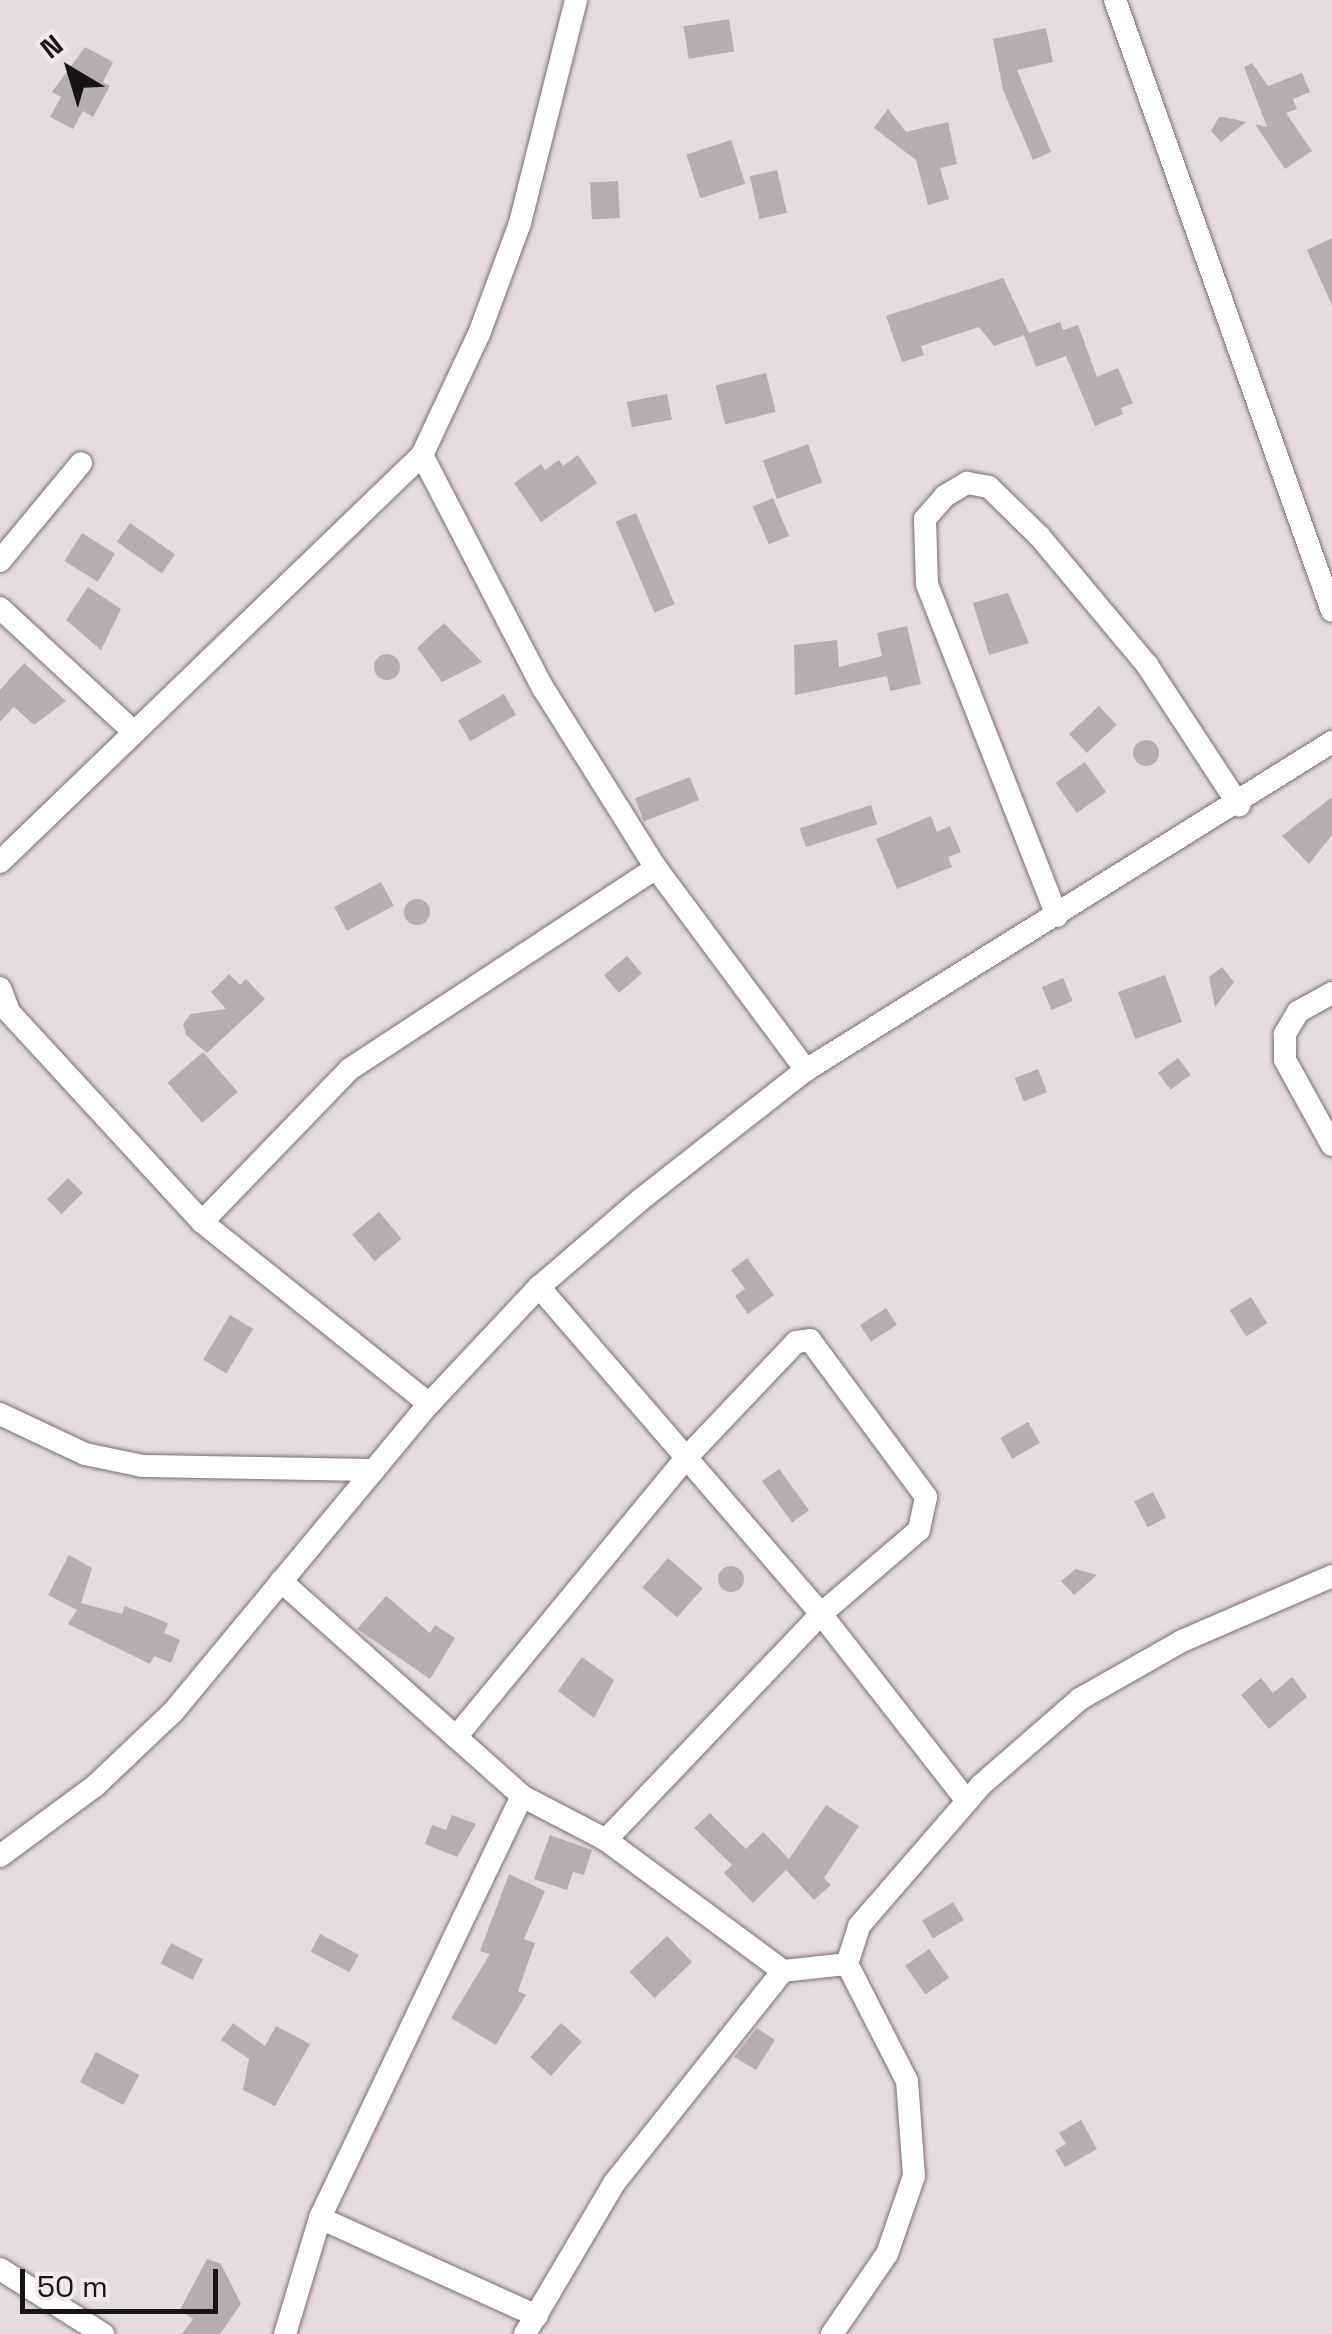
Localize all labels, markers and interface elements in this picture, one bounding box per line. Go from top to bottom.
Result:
north arrow [20,20,120,120]
text: N [33,26,70,66]
scale bar [25,2249,222,2311]
text: 50 m [37,2267,108,2306]

